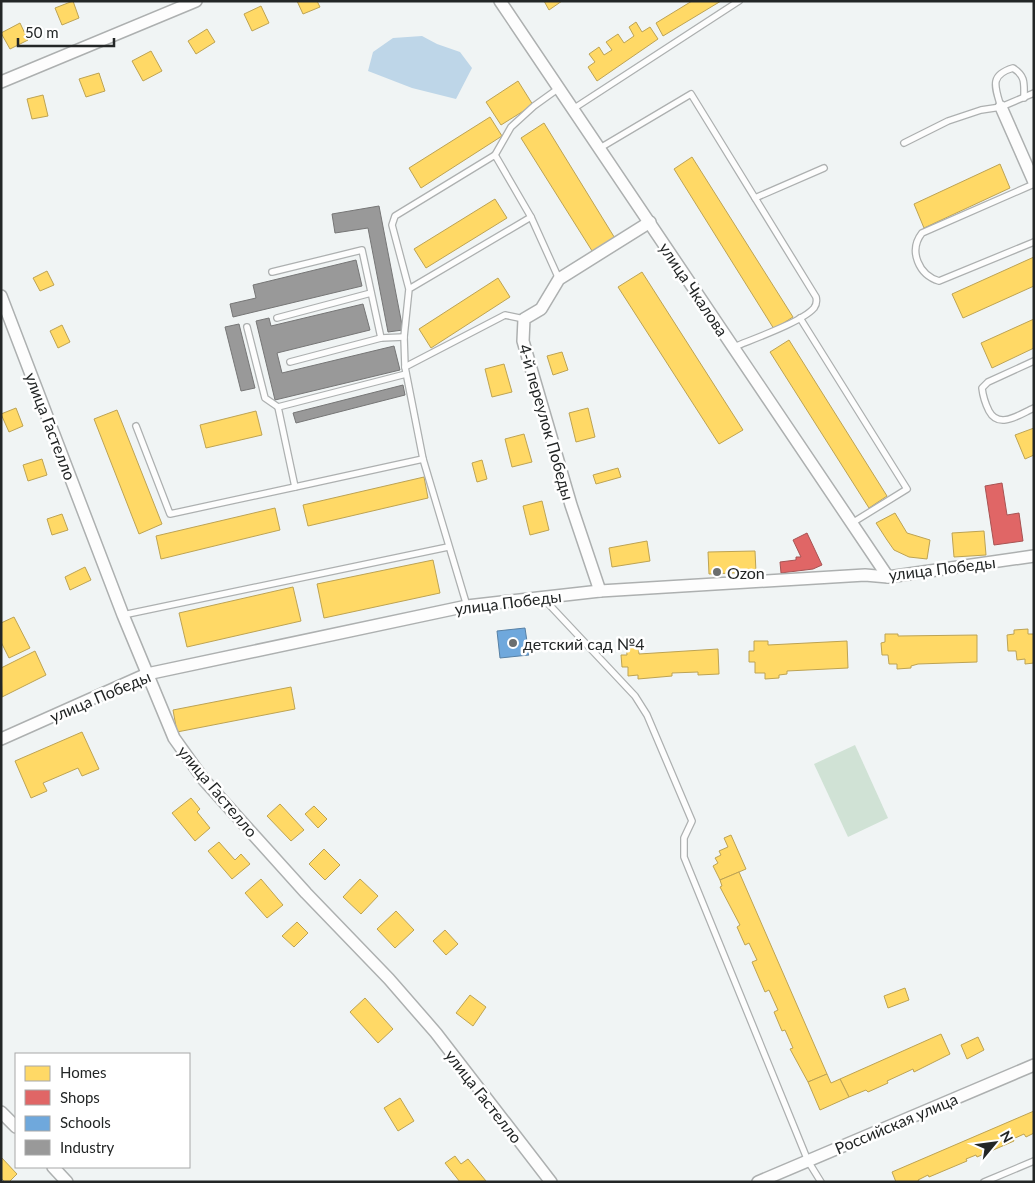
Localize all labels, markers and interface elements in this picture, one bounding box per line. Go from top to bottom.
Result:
scale bar [18,15,114,47]
text: 50 m [25,23,59,41]
street label: улица Чкалова [656,239,732,339]
street label: 4-й переулок Победы [516,342,578,502]
street label: улица Гастелло [22,370,80,482]
street label: улица Победы [887,552,997,584]
place label: Ozon [727,563,765,582]
marker: Ozon [711,566,723,578]
street label: улица Победы [453,586,563,618]
place label: детский сад №4 [523,634,645,653]
marker: детский сад №4 [507,637,519,649]
street label: улица Победы [47,666,153,726]
street label: улица Гастелло [174,741,262,841]
street label: улица Гастелло [442,1045,526,1147]
legend [15,1053,190,1168]
text: Homes [60,1063,106,1081]
text: Shops [60,1088,100,1106]
street label: Российская улица [832,1089,960,1157]
text: Schools [60,1113,111,1131]
north arrow [970,1118,1020,1168]
text: N [997,1128,1017,1145]
text: Industry [60,1138,115,1156]

